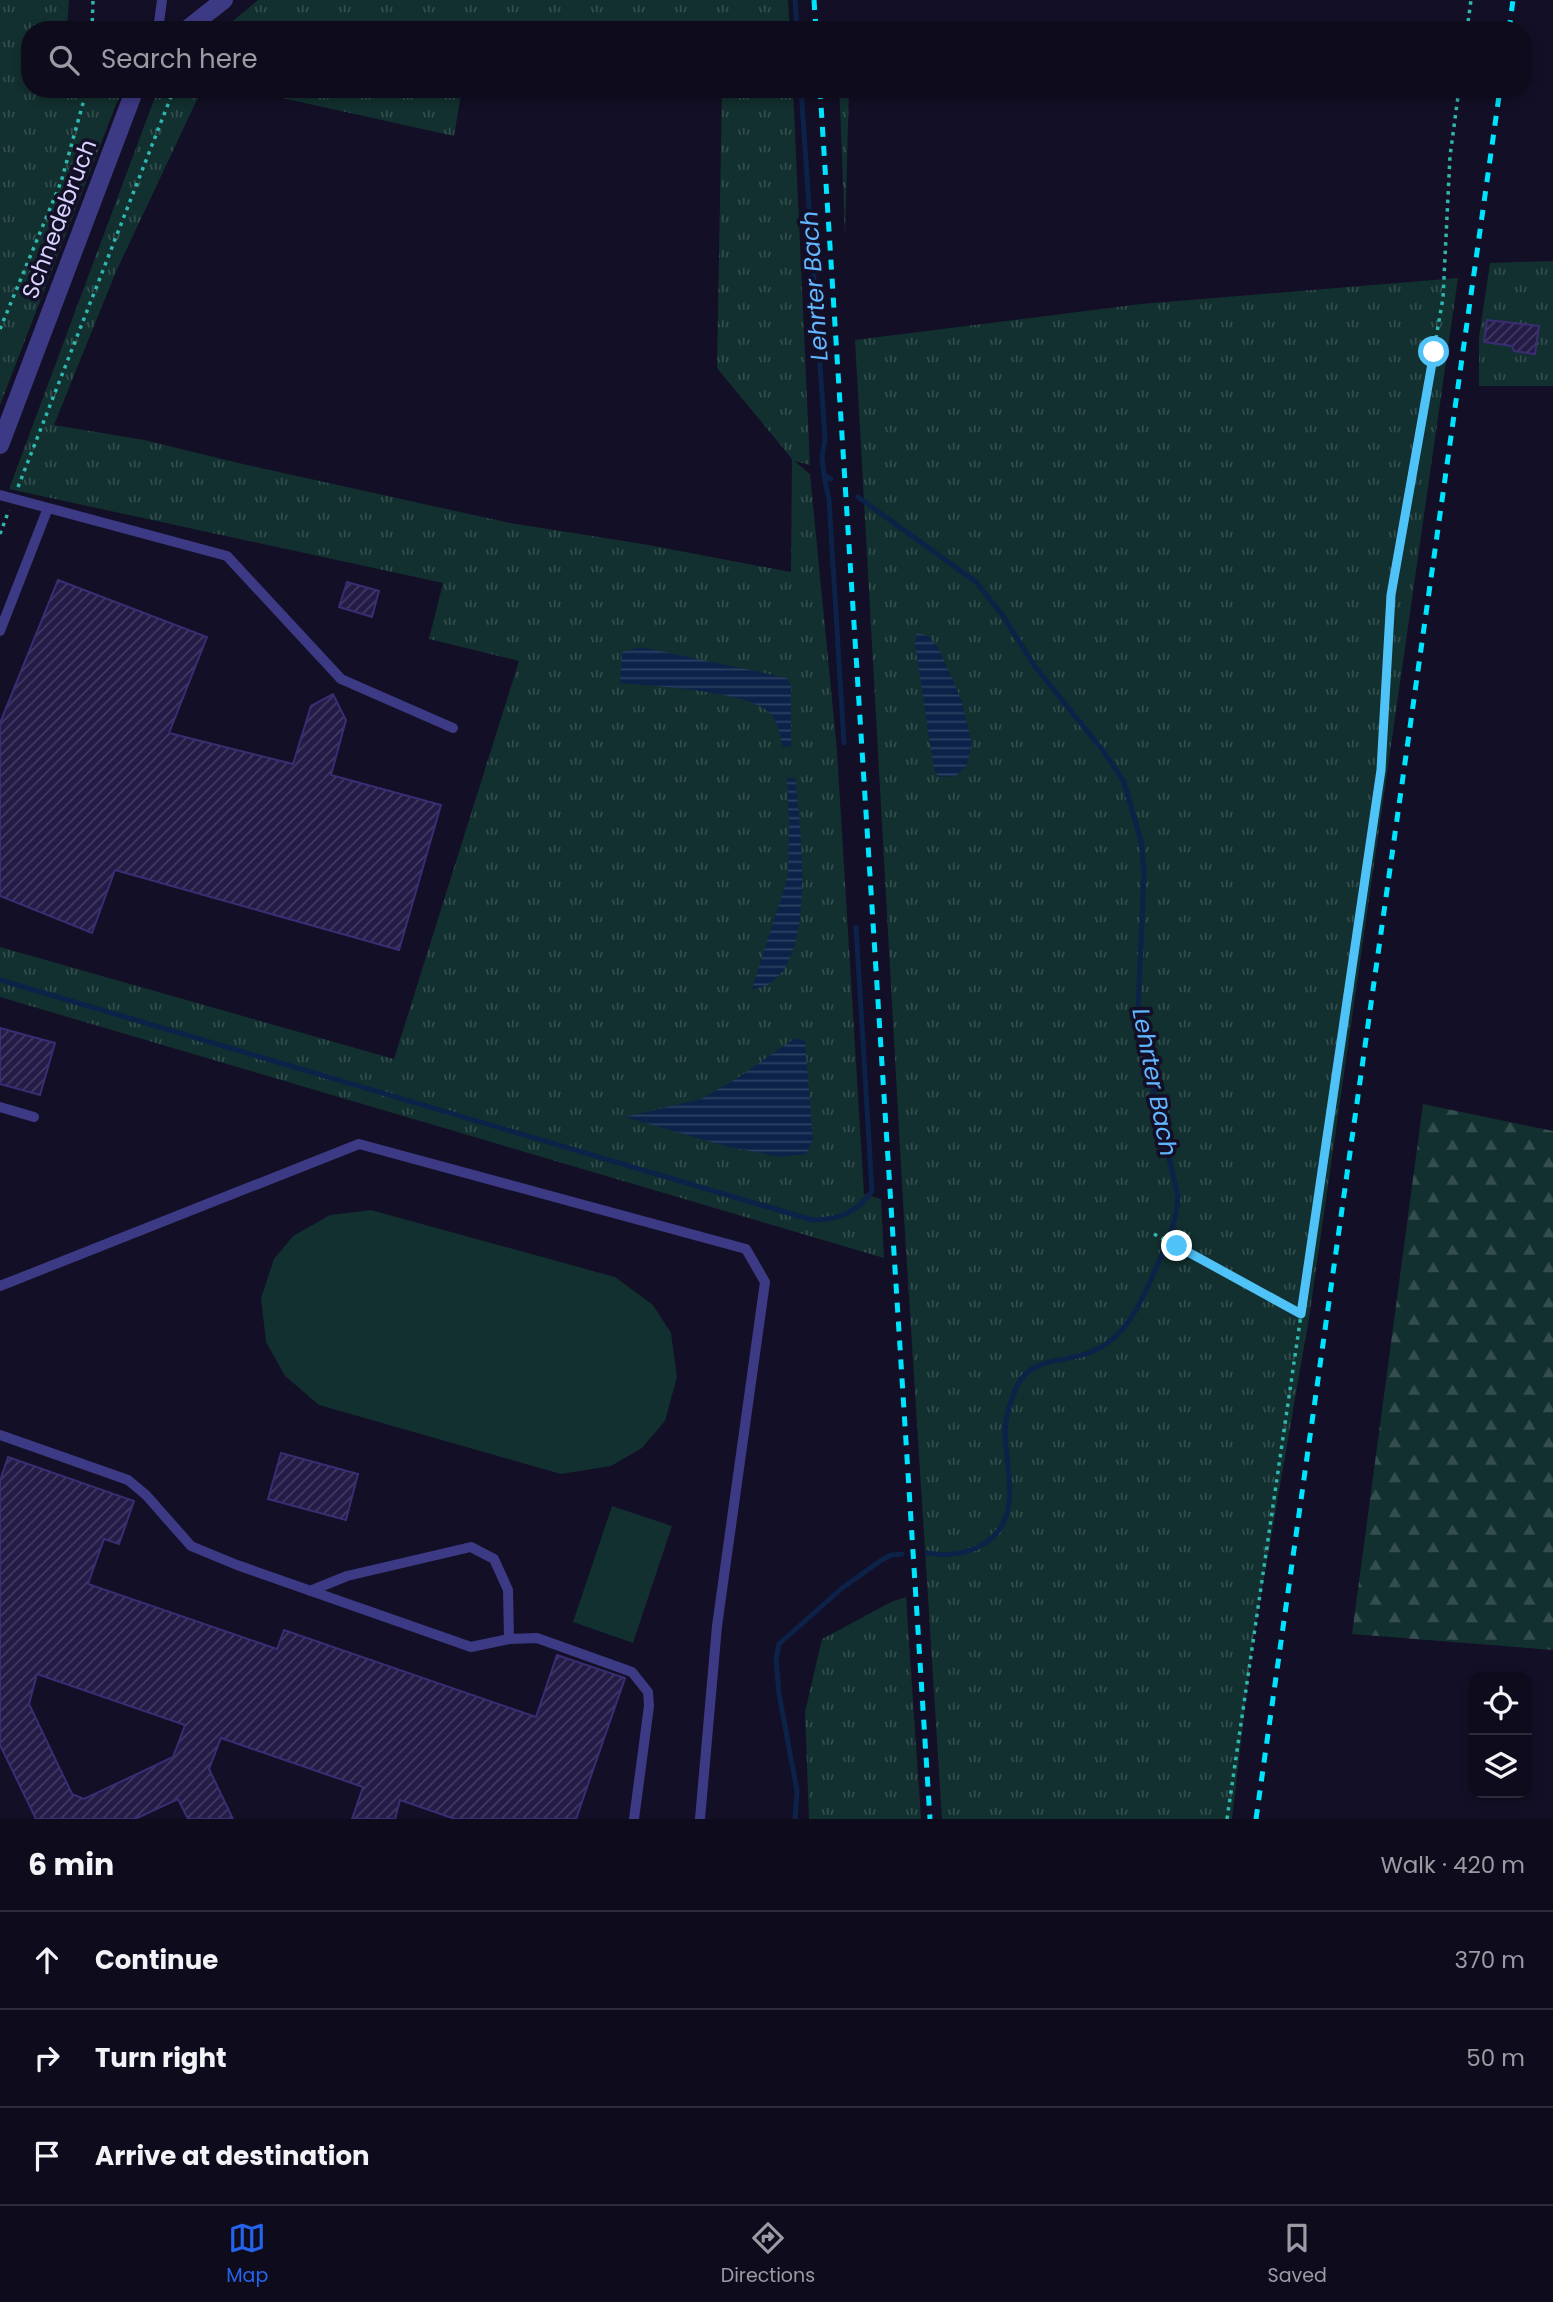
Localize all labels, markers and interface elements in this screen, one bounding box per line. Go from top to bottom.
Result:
search box [21,21,1532,98]
icon: search [45,41,83,79]
text: Search here [101,41,258,77]
street label: Schnedebruch [14,135,104,303]
water label: Lehrter Bach [792,210,836,362]
route start [1418,336,1449,367]
water label: Lehrter Bach [1124,1005,1186,1159]
route end [1161,1230,1192,1261]
map controls [1469,1672,1532,1798]
button: locate [1469,1672,1532,1735]
button: layers [1469,1735,1532,1798]
text: 6 min [28,1843,114,1886]
text: Walk · 420 m [1380,1849,1525,1881]
icon: ahead [28,1941,66,1979]
text: Continue [95,1942,218,1978]
text: 370 m [1455,1944,1525,1976]
icon: right [28,2039,66,2077]
text: Turn right [95,2040,227,2076]
text: 50 m [1466,2042,1525,2074]
icon: arrive [28,2137,66,2175]
text: Arrive at destination [95,2138,370,2174]
tab: Map [226,2219,268,2290]
tab: Directions [721,2219,815,2290]
tab: Saved [1268,2219,1327,2290]

